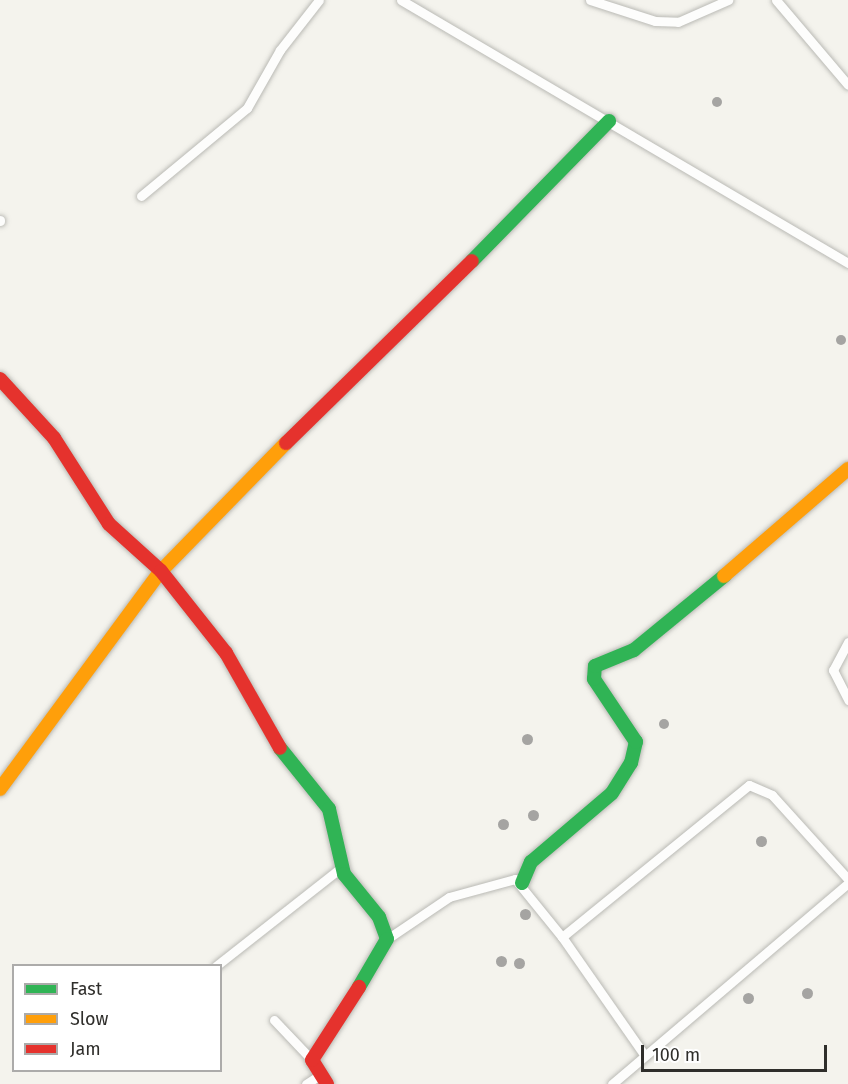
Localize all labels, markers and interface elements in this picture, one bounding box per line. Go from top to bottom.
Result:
legend [12,964,222,1072]
text: Fast [70,978,102,1000]
text: Slow [70,1008,108,1030]
scale bar [644,1033,830,1071]
text: Jam [70,1038,101,1060]
text: 100 m [652,1044,700,1066]

